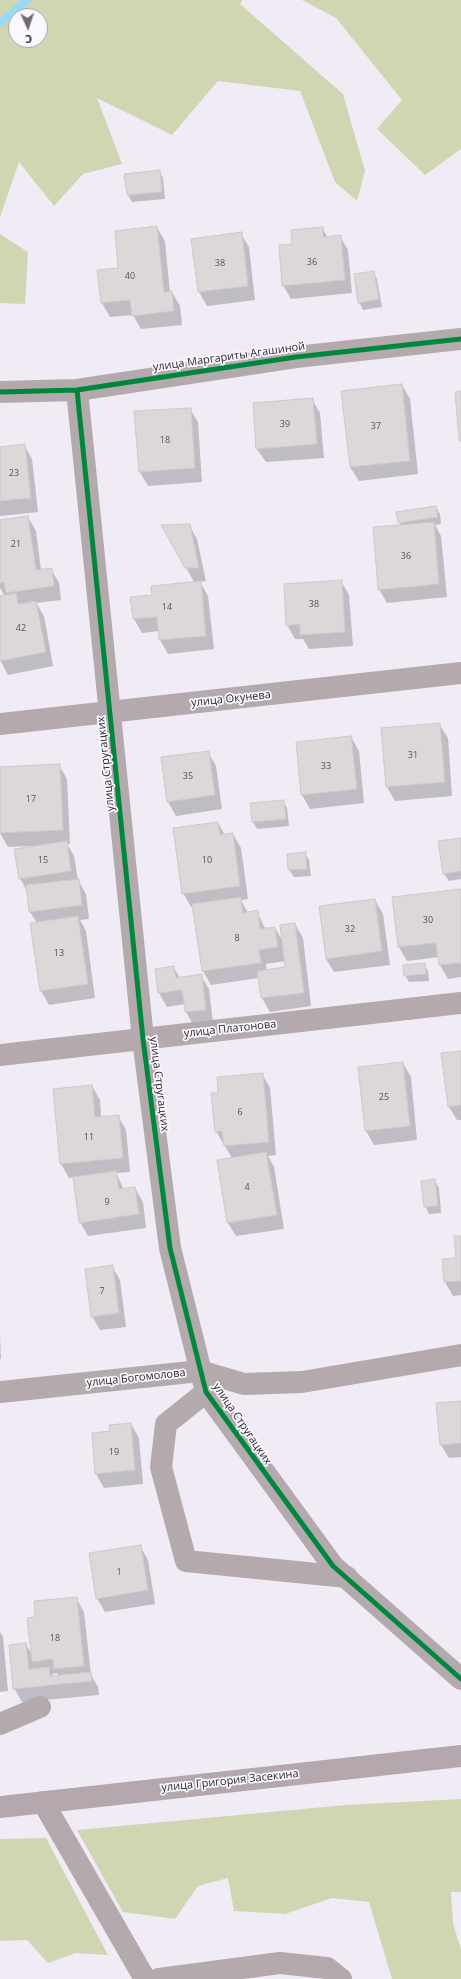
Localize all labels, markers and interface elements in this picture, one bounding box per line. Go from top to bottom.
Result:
north arrow [8,8,48,48]
text: С [25,32,33,47]
house number: 36 [307,257,317,267]
house number: 38 [215,258,225,268]
house number: 40 [125,271,135,281]
street label: улица Маргариты Агашиной [152,340,306,374]
house number: 39 [280,419,290,429]
house number: 37 [371,421,381,431]
house number: 18 [160,435,170,445]
house number: 23 [9,468,19,478]
house number: 21 [11,539,21,549]
house number: 36 [401,551,411,561]
house number: 38 [309,599,319,609]
house number: 14 [162,602,172,612]
house number: 42 [16,623,26,633]
street label: улица Окунева [191,688,271,710]
street label: улица Стругацких [94,716,118,812]
house number: 31 [408,750,418,760]
house number: 33 [321,761,331,771]
house number: 35 [183,771,193,781]
house number: 17 [26,794,36,804]
house number: 15 [38,855,48,865]
house number: 10 [202,855,212,865]
house number: 30 [423,915,433,925]
house number: 32 [345,924,355,934]
house number: 8 [234,933,240,943]
house number: 13 [54,948,64,958]
street label: улица Платонова [183,1018,277,1040]
street label: улица Стругацких [147,1036,171,1132]
house number: 25 [379,1092,389,1102]
house number: 6 [237,1107,243,1117]
house number: 11 [84,1132,94,1142]
house number: 4 [244,1182,250,1192]
house number: 9 [104,1197,110,1207]
house number: 7 [99,1286,105,1296]
street label: улица Богомолова [86,1366,186,1390]
street label: улица Стругацких [210,1381,274,1467]
house number: 19 [109,1447,119,1457]
house number: 1 [116,1567,122,1577]
house number: 18 [50,1633,60,1643]
street label: улица Григория Засекина [161,1767,299,1795]

